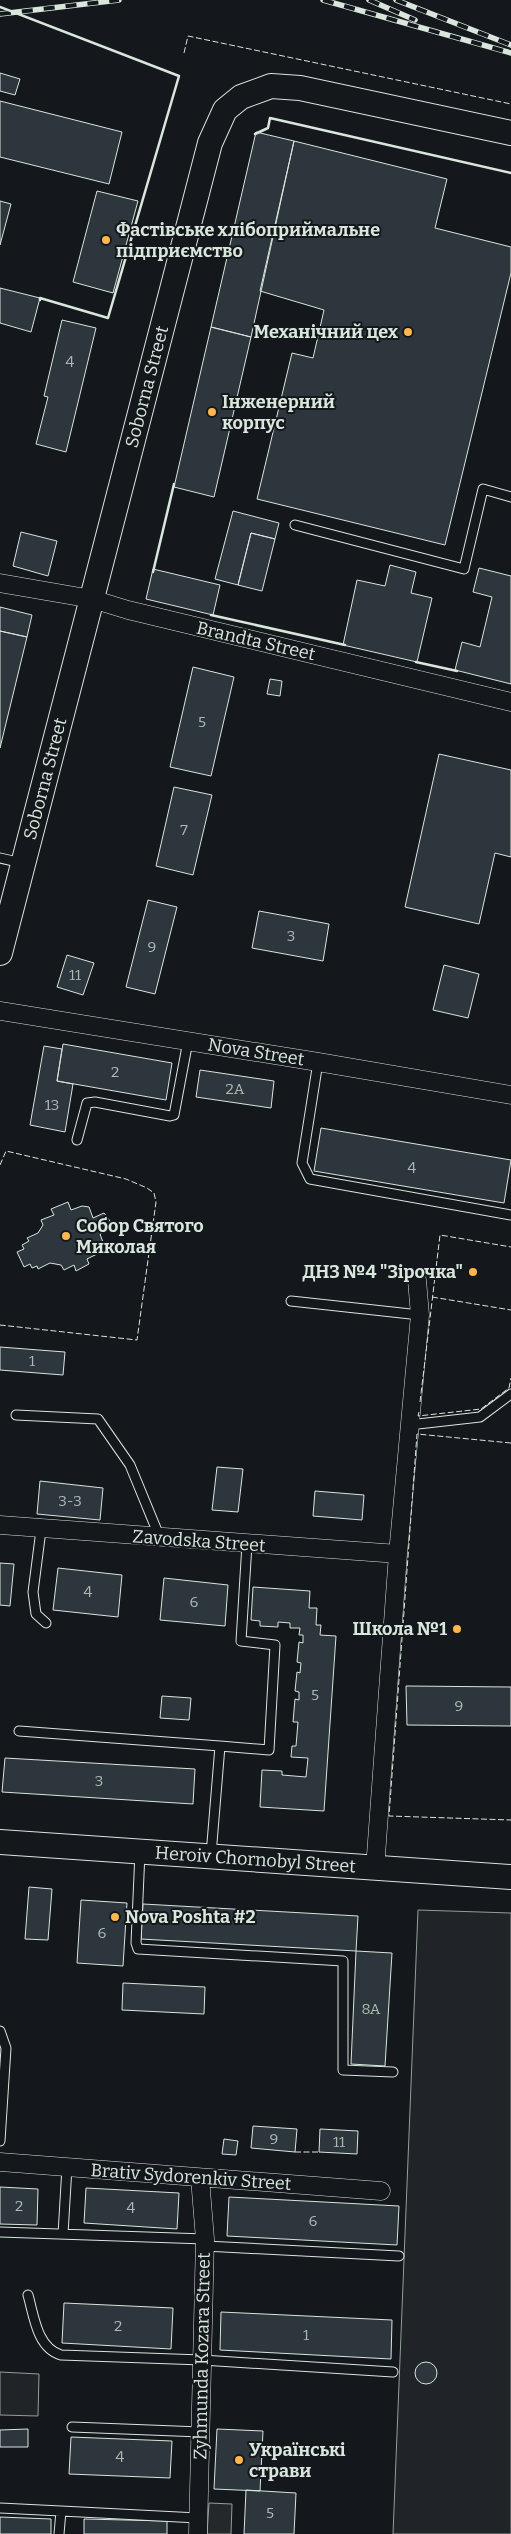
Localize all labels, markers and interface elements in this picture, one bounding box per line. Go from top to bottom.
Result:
place label: Фастівське хлібоприймальне підприємство [116,219,380,262]
marker: Фастівське хлібоприймальне підприємство [100,234,112,246]
place label: Механічний цех [253,321,399,343]
street label: Soborna Street [120,323,173,450]
marker: Механічний цех [402,326,414,338]
house number: 4 [66,353,75,371]
place label: Інженерний корпус [222,391,335,434]
marker: Інженерний корпус [206,406,218,418]
street label: Brandta Street [195,617,318,665]
house number: 5 [198,713,206,731]
street label: Soborna Street [19,715,72,842]
house number: 7 [180,821,188,839]
house number: 3 [287,927,295,945]
house number: 9 [148,938,156,956]
house number: 11 [69,966,81,984]
street label: Nova Street [206,1034,306,1071]
house number: 2 [111,1063,119,1081]
house number: 2А [226,1080,245,1098]
house number: 13 [45,1096,59,1114]
house number: 4 [408,1159,417,1177]
place label: Собор Святого Миколая [76,1215,204,1258]
marker: Собор Святого Миколая [60,1230,72,1242]
place label: ДНЗ №4 "Зірочка" [302,1261,463,1283]
marker: ДНЗ №4 "Зірочка" [467,1266,479,1278]
house number: 1 [29,1352,35,1370]
house number: 3-3 [58,1492,82,1510]
street label: Zavodska Street [132,1525,267,1557]
house number: 4 [84,1583,93,1601]
house number: 6 [190,1593,199,1611]
place label: Школа №1 [352,1618,447,1640]
marker: Школа №1 [451,1623,463,1635]
house number: 5 [311,1686,319,1704]
house number: 9 [455,1697,463,1715]
house number: 3 [95,1772,103,1790]
street label: Heroiv Chornobyl Street [154,1842,357,1877]
place label: Nova Poshta #2 [125,1906,256,1928]
marker: Nova Poshta #2 [109,1911,121,1923]
house number: 6 [98,1924,107,1942]
house number: 8А [361,2000,381,2018]
house number: 9 [270,2130,278,2148]
house number: 11 [333,2133,345,2151]
street label: Brativ Sydorenkiv Street [90,2159,293,2195]
house number: 2 [15,2197,23,2215]
house number: 4 [127,2199,136,2217]
house number: 6 [309,2212,318,2230]
street label: Zyhmunda Kozara Street [189,2252,215,2460]
house number: 2 [114,2317,122,2335]
house number: 1 [303,2326,309,2344]
place label: Українські страви [249,2439,346,2482]
house number: 4 [116,2448,125,2466]
marker: Українські страви [233,2454,245,2466]
house number: 5 [266,2504,274,2522]

